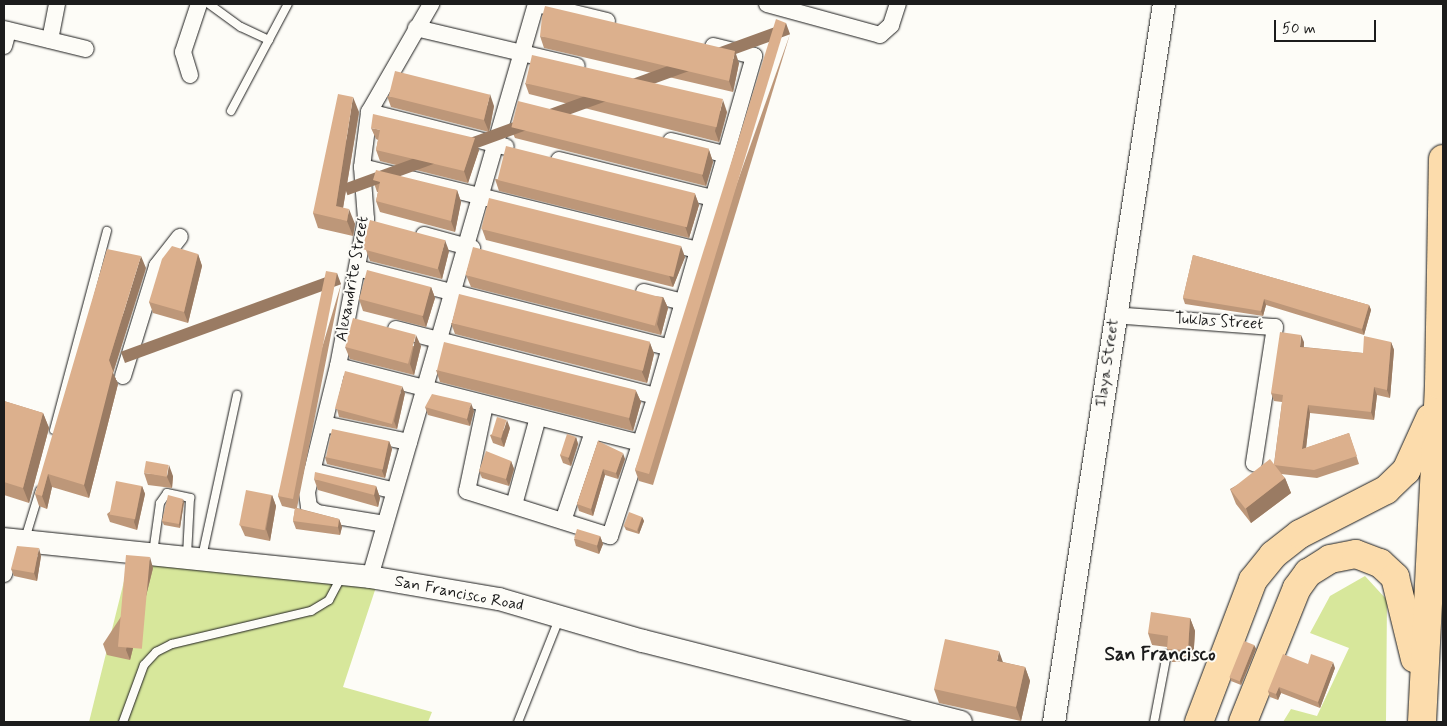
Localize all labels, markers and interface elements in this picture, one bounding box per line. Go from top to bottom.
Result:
scale bar [1277,10,1380,42]
text: 50 m [1282,19,1316,39]
street label: Alexandrite Street [332,213,374,345]
street label: Tuklas Street [1173,309,1265,335]
street label: Ilaya Street [1092,318,1124,408]
street label: San Francisco Road [392,572,526,616]
district label: San Francisco [1103,644,1217,666]

